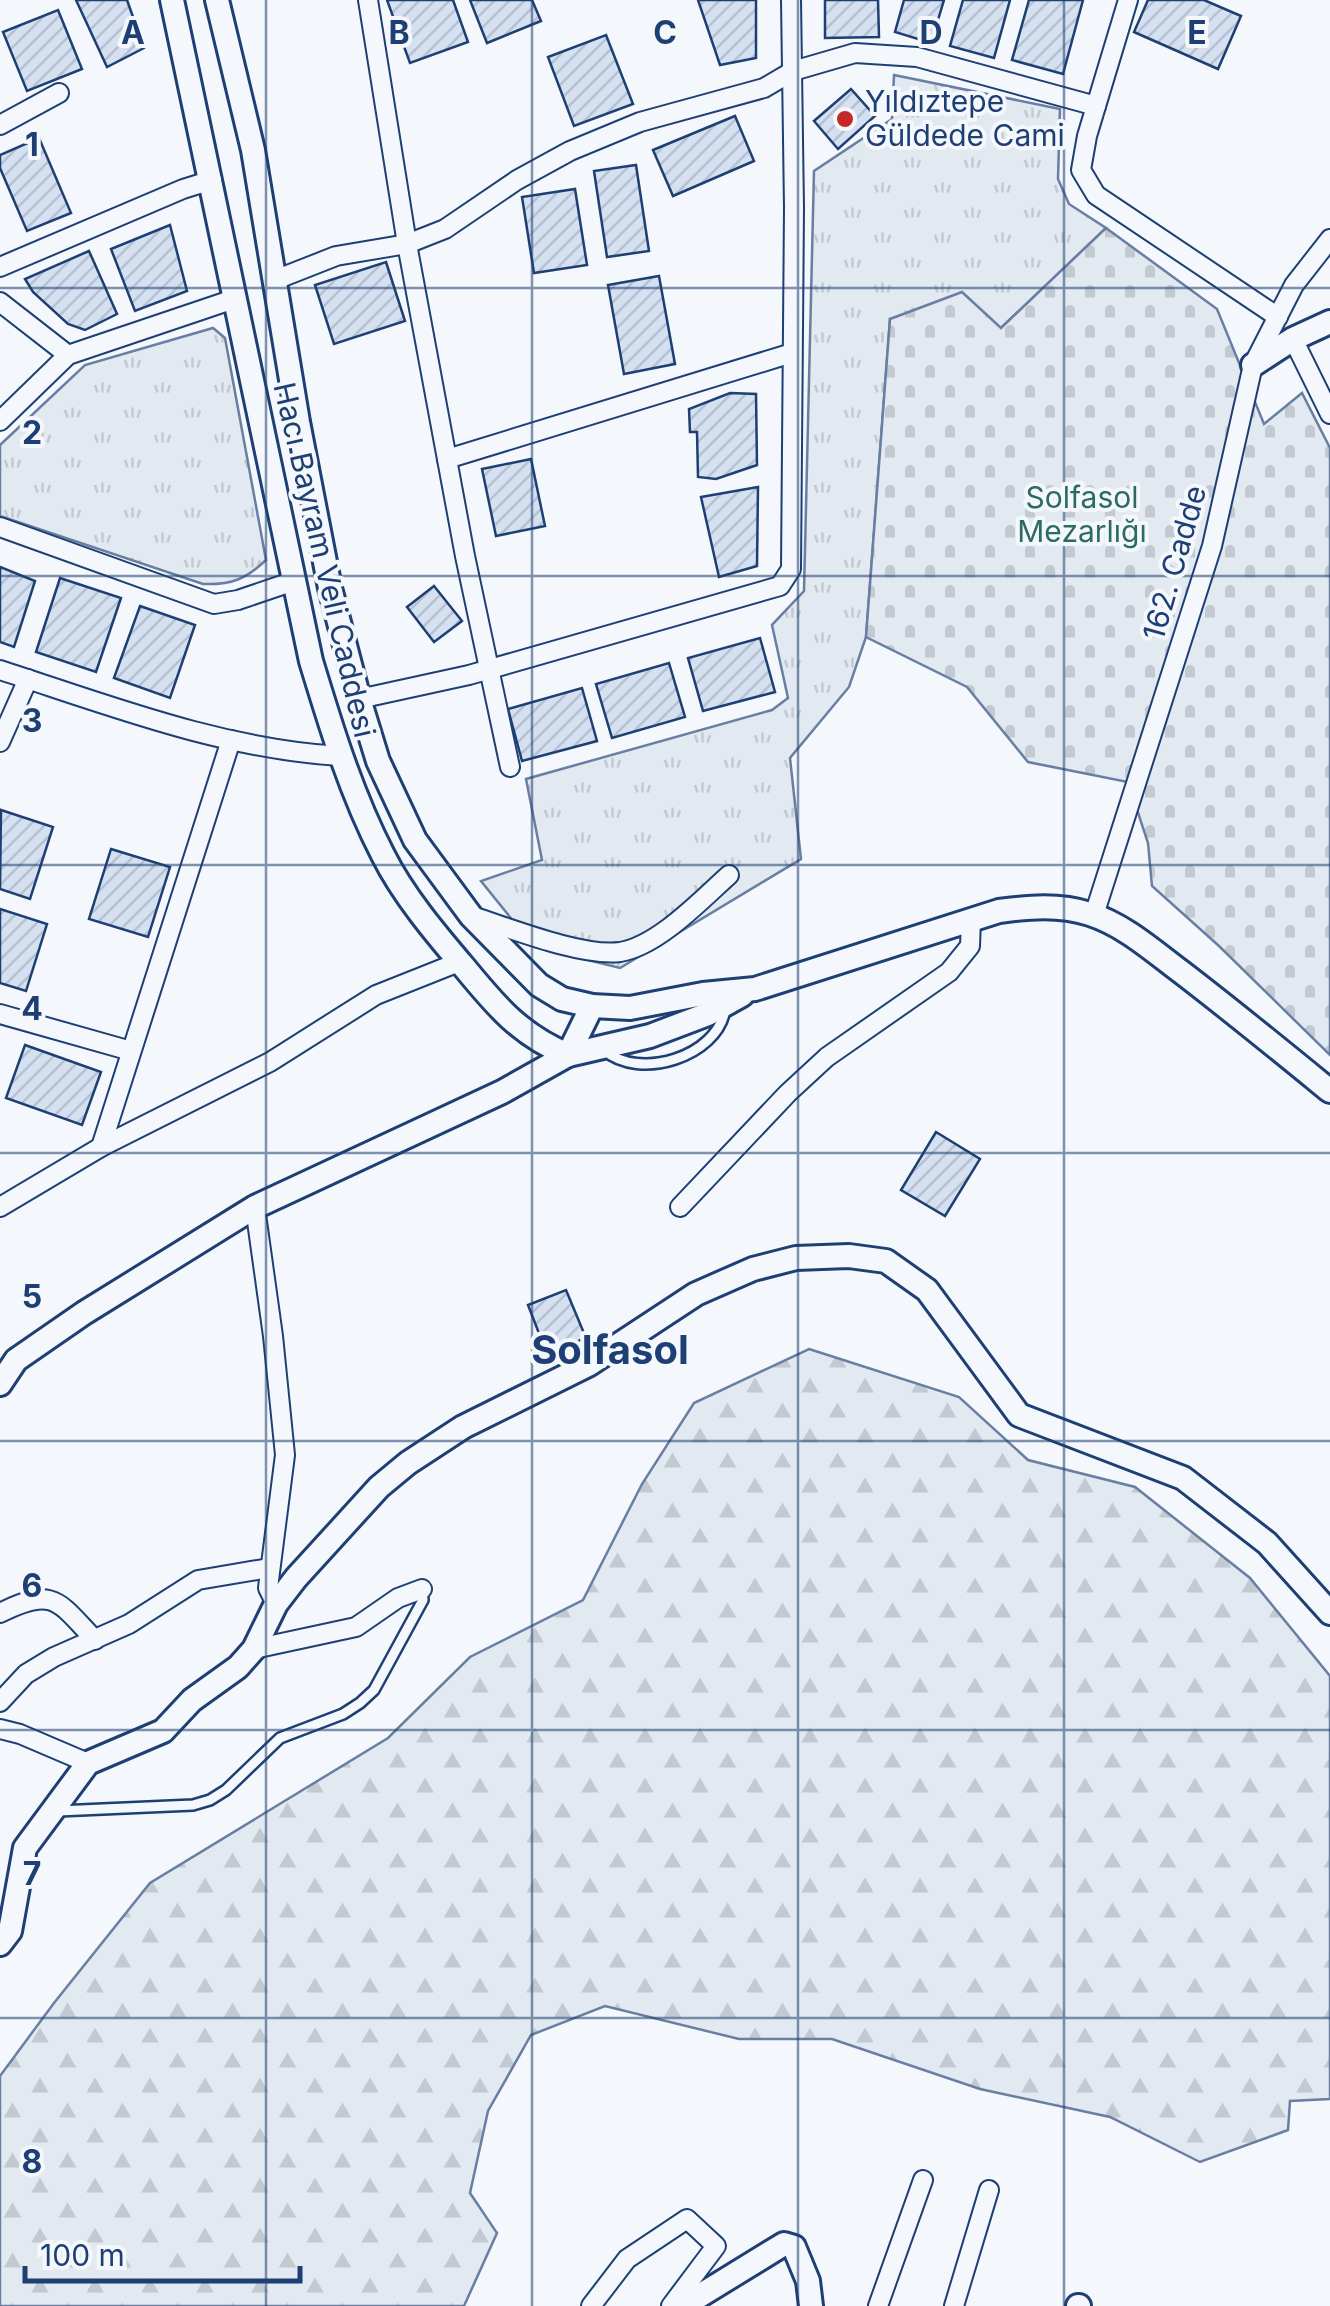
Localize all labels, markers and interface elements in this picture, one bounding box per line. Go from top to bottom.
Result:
text: A [121,13,145,52]
text: B [388,13,410,52]
text: C [653,13,677,52]
text: D [919,13,943,52]
text: E [1187,13,1207,52]
place label: Yıldıztepe Güldede Cami [865,83,1065,153]
marker: Yıldıztepe Güldede Cami [834,108,856,130]
text: 1 [25,125,39,164]
street label: Hacı Bayram Veli Caddesi [267,379,383,741]
text: 2 [22,413,42,452]
park label: Solfasol Mezarlığı [1017,479,1147,549]
street label: 162. Cadde [1135,481,1213,644]
text: 3 [22,701,42,740]
text: 4 [21,989,43,1028]
text: 5 [22,1277,42,1316]
district label: Solfasol [531,1325,689,1374]
text: 6 [22,1566,42,1605]
text: 7 [23,1854,41,1893]
text: 8 [22,2142,42,2181]
scale bar [25,2221,300,2283]
text: 100 m [40,2237,125,2273]

